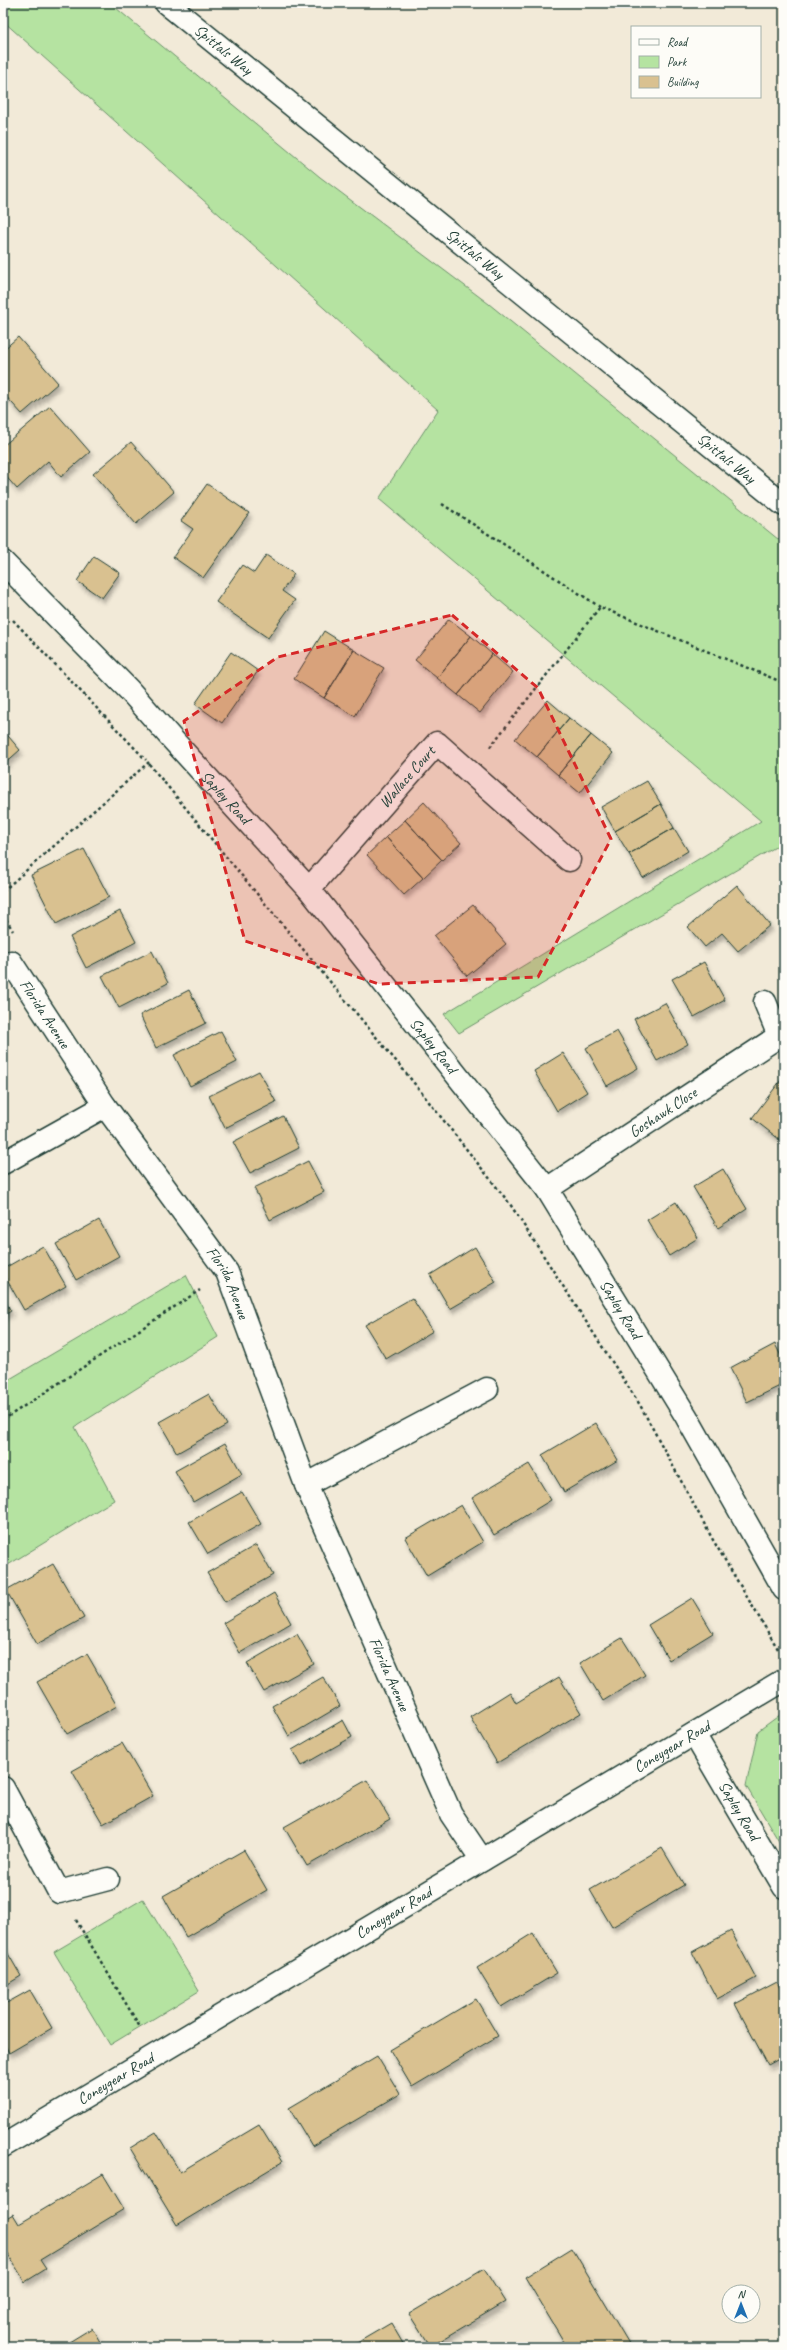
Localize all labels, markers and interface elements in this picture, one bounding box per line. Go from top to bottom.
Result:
street label: Spittals Way [190,20,258,80]
legend [631,26,761,98]
text: Road [667,34,689,50]
text: Park [667,54,688,70]
text: Building [667,74,699,90]
street label: Spittals Way [442,224,509,285]
street label: Spittals Way [693,429,761,489]
street label: Wallace Court [375,741,441,812]
street label: Sapley Road [196,767,257,830]
street label: Florida Avenue [15,976,76,1054]
street label: Sapley Road [405,1014,463,1080]
street label: Goshawk Close [625,1082,702,1142]
street label: Florida Avenue [202,1243,254,1323]
street label: Sapley Road [595,1276,648,1345]
street label: Florida Avenue [364,1634,415,1716]
street label: Coneygear Road [630,1715,716,1777]
street label: Sapley Road [714,1777,766,1846]
street label: Coneygear Road [352,1881,438,1943]
street label: Coneygear Road [74,2047,160,2109]
north arrow [721,2284,761,2324]
text: N [738,2287,747,2301]

